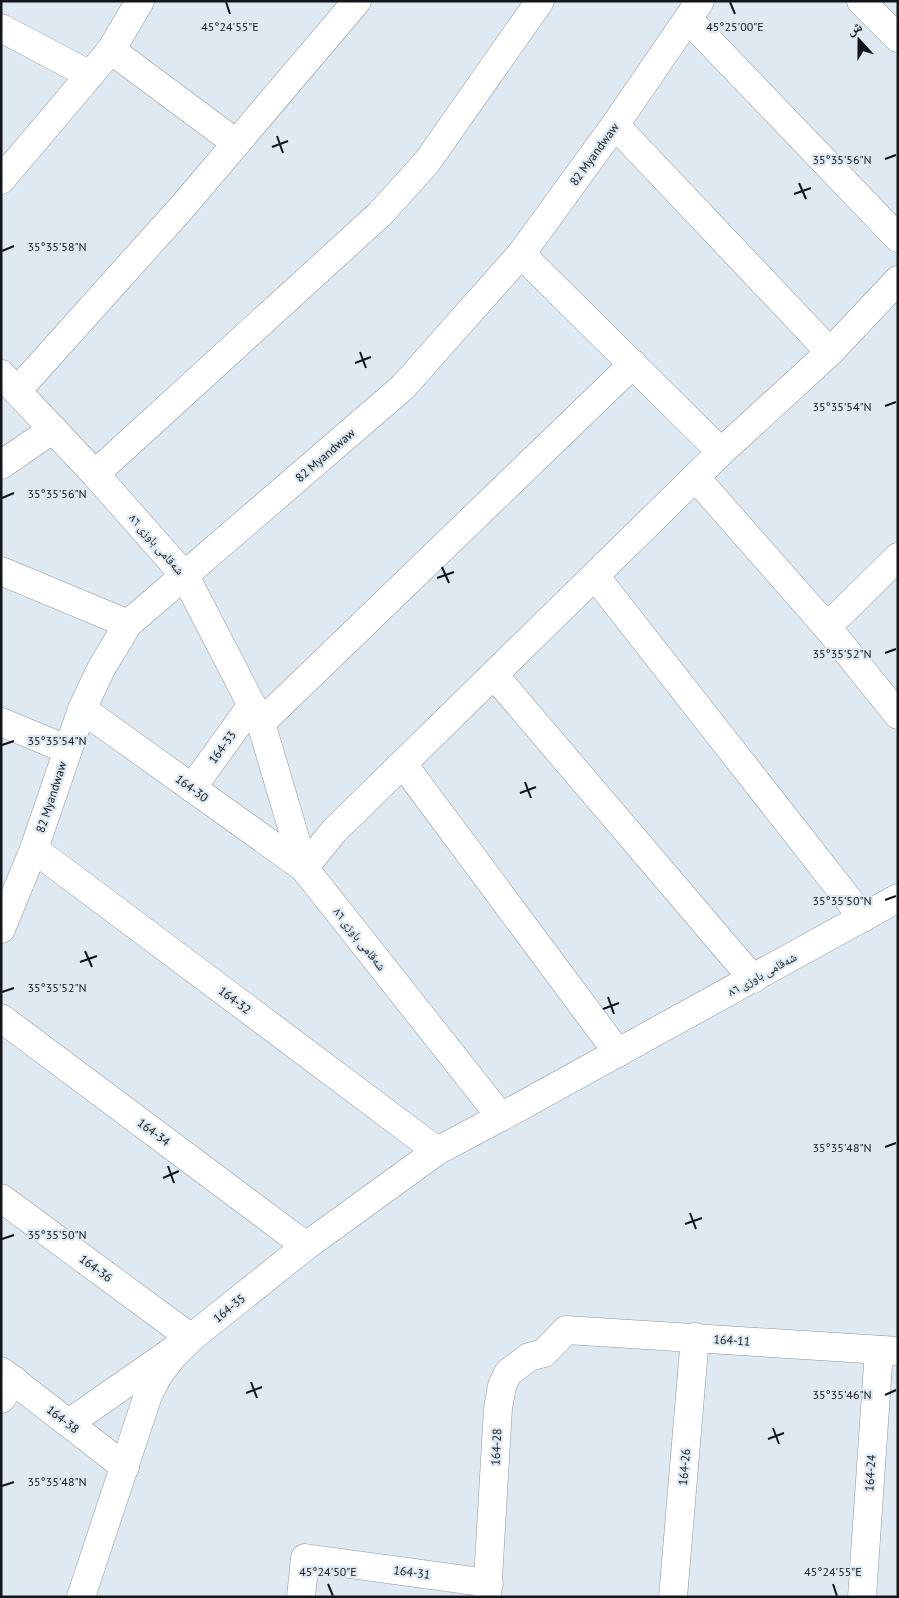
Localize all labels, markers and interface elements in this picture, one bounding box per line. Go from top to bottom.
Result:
north arrow [834,15,884,65]
text: ش [844,17,865,39]
text: 45°24'55"E [201,19,259,34]
text: 45°25'00"E [706,19,764,34]
street label: 82 Myandwaw [566,120,622,188]
text: 35°35'56"N [812,152,872,167]
text: 35°35'58"N [27,239,87,254]
text: 35°35'54"N [812,399,872,414]
street label: 82 Myandwaw [292,425,358,485]
text: 35°35'56"N [27,486,87,501]
street label: شەقامی باوزی ٨٦ [126,510,188,578]
text: 35°35'52"N [812,646,872,661]
street label: 164-33 [205,728,239,766]
text: 35°35'54"N [27,733,87,748]
street label: 82 Myandwaw [32,759,70,834]
street label: 164-30 [173,771,212,805]
text: 35°35'50"N [812,893,872,908]
street label: شەقامی باوزی ٨٦ [330,904,389,974]
street label: شەقامی باوزی ٨٦ [725,949,799,999]
text: 35°35'52"N [27,980,87,995]
street label: 164-32 [216,983,254,1017]
street label: 164-34 [135,1115,174,1149]
text: 35°35'48"N [812,1140,872,1155]
text: 35°35'50"N [27,1227,87,1242]
street label: 164-36 [77,1251,115,1285]
street label: 164-35 [210,1291,248,1325]
street label: 164-11 [713,1331,751,1349]
text: 35°35'46"N [812,1387,872,1402]
street label: 164-38 [44,1402,82,1436]
street label: 164-28 [488,1428,504,1466]
street label: 164-26 [675,1448,693,1486]
street label: 164-24 [861,1454,879,1492]
text: 35°35'48"N [27,1474,87,1489]
street label: 164-31 [393,1562,431,1582]
text: 45°24'50"E [299,1564,357,1579]
text: 45°24'55"E [804,1564,862,1579]

